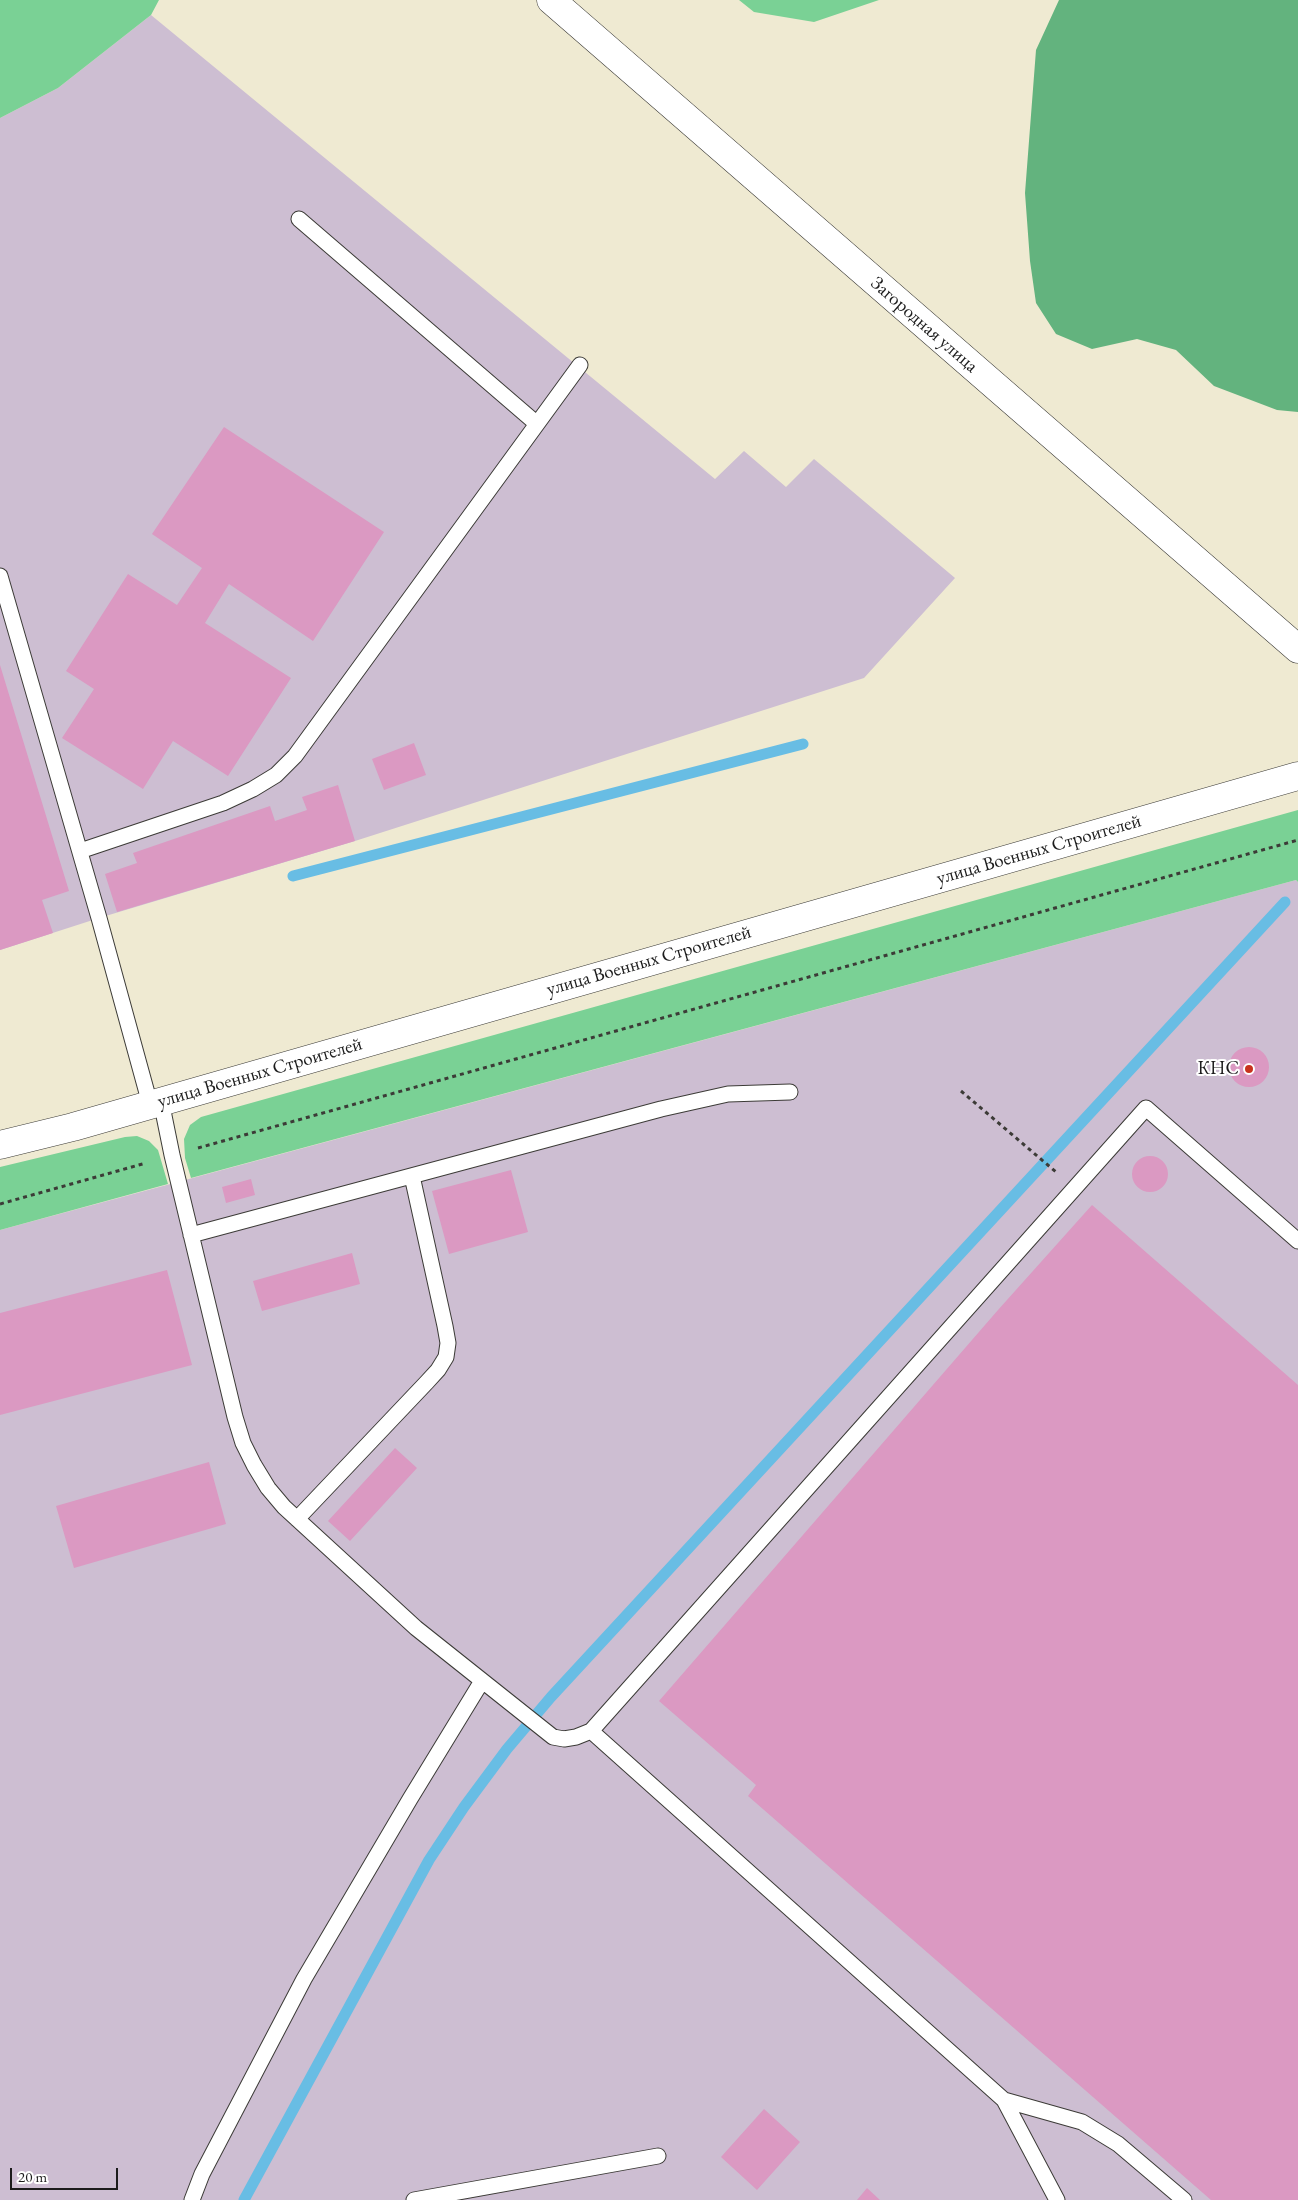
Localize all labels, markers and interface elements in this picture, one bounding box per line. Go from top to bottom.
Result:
street label: Загородная улица [866,272,982,378]
street label: улица Военных Строителей [934,810,1144,890]
street label: улица Военных Строителей [544,921,754,1001]
street label: улица Военных Строителей [155,1033,365,1113]
place label: КНС [1198,1058,1239,1080]
marker: КНС [1243,1063,1255,1075]
scale bar [12,2158,120,2190]
text: 20 m [18,2167,47,2186]

